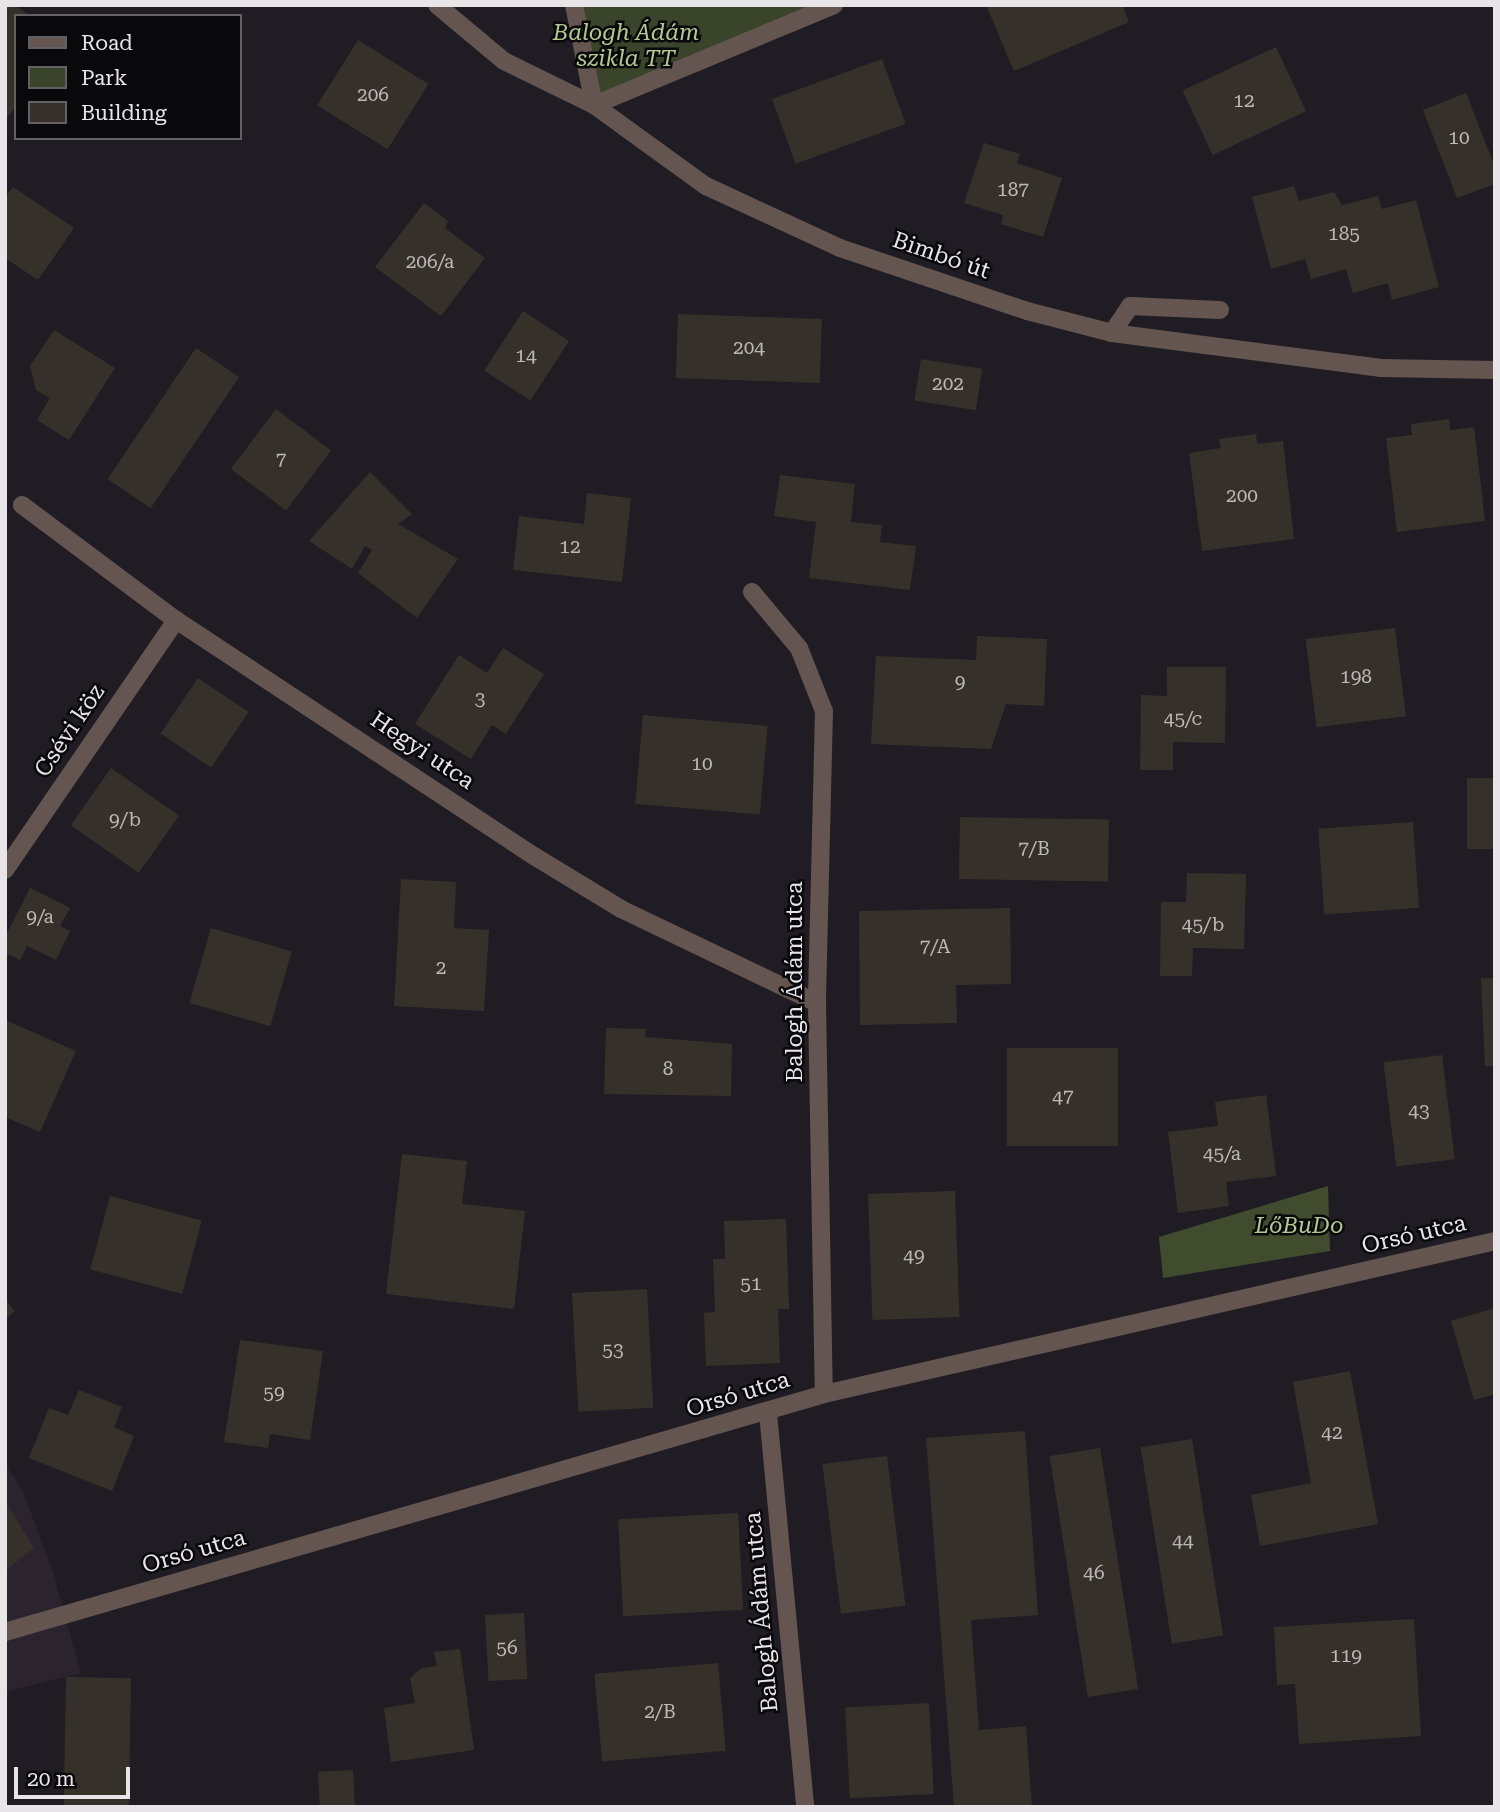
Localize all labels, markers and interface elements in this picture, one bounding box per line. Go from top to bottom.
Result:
legend [14,14,242,140]
park label: Balogh Ádám szikla TT [553,19,699,73]
text: Road [81,31,133,55]
text: Park [81,66,127,90]
house number: 206 [357,84,389,106]
house number: 12 [1233,90,1255,112]
text: Building [81,101,167,125]
house number: 10 [1448,127,1470,149]
house number: 187 [997,179,1029,201]
house number: 185 [1328,223,1360,245]
street label: Bimbó út [889,227,993,285]
house number: 206/a [406,251,454,273]
house number: 204 [733,337,765,359]
house number: 14 [515,345,537,367]
house number: 202 [932,373,964,395]
house number: 7 [276,449,286,471]
house number: 200 [1226,485,1258,507]
house number: 12 [559,536,581,558]
house number: 198 [1340,666,1372,688]
house number: 9 [955,671,965,693]
street label: Csévi köz [29,680,111,782]
house number: 3 [475,688,485,710]
street label: Hegyi utca [365,706,479,796]
house number: 45/c [1164,708,1202,730]
house number: 10 [691,753,713,775]
house number: 9/b [109,809,141,831]
house number: 7/B [1018,838,1050,860]
street label: Balogh Ádám utca [781,882,809,1082]
house number: 9/a [26,906,54,928]
house number: 45/b [1182,914,1224,936]
house number: 7/A [920,936,950,958]
house number: 2 [436,957,446,979]
house number: 8 [663,1058,673,1080]
house number: 47 [1052,1086,1074,1108]
house number: 43 [1408,1100,1430,1122]
house number: 45/a [1203,1143,1241,1165]
street label: Orsó utca [1359,1210,1469,1260]
park label: LőBuDo [1255,1212,1343,1240]
house number: 49 [903,1245,925,1267]
house number: 51 [740,1273,762,1295]
house number: 53 [602,1339,624,1361]
street label: Orsó utca [683,1366,793,1424]
house number: 59 [263,1382,285,1404]
house number: 42 [1321,1422,1343,1444]
street label: Balogh Ádám utca [740,1511,784,1713]
street label: Orsó utca [139,1524,249,1580]
house number: 44 [1172,1530,1194,1552]
house number: 46 [1083,1562,1105,1584]
house number: 56 [496,1637,518,1659]
house number: 119 [1330,1645,1362,1667]
house number: 2/B [644,1701,676,1723]
scale bar [18,1752,133,1796]
text: 20 m [27,1767,75,1791]

